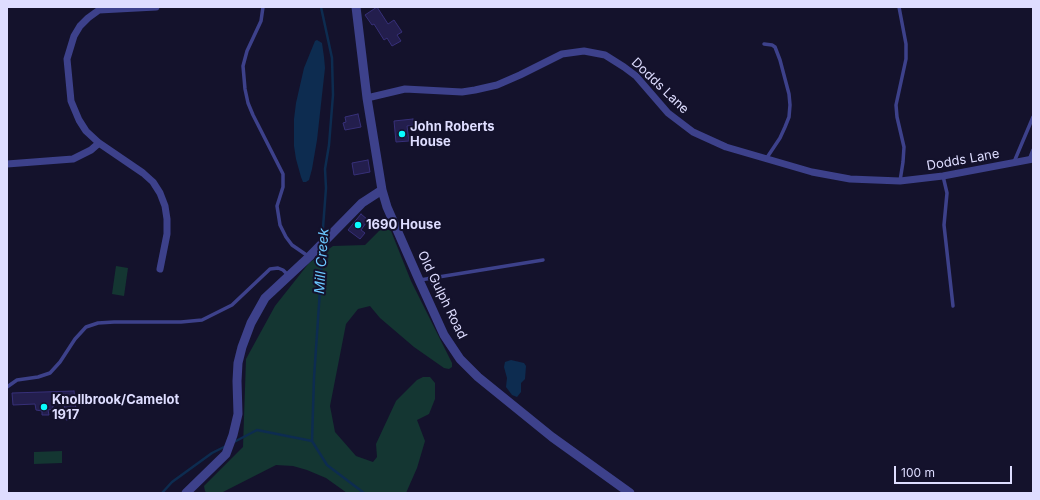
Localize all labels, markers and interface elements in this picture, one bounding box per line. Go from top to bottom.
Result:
street label: Dodds Lane [628,55,692,117]
place label: John Roberts House [410,119,495,150]
marker: John Roberts House [397,129,407,139]
street label: Dodds Lane [925,146,1001,174]
place label: 1690 House [366,217,441,233]
marker: 1690 House [353,220,363,230]
water label: Mill Creek [311,228,333,294]
street label: Old Gulph Road [414,248,470,342]
place label: Knollbrook/Camelot 1917 [52,392,179,423]
marker: Knollbrook/Camelot 1917 [39,402,49,412]
scale bar [896,458,1014,484]
text: 100 m [901,465,935,480]

